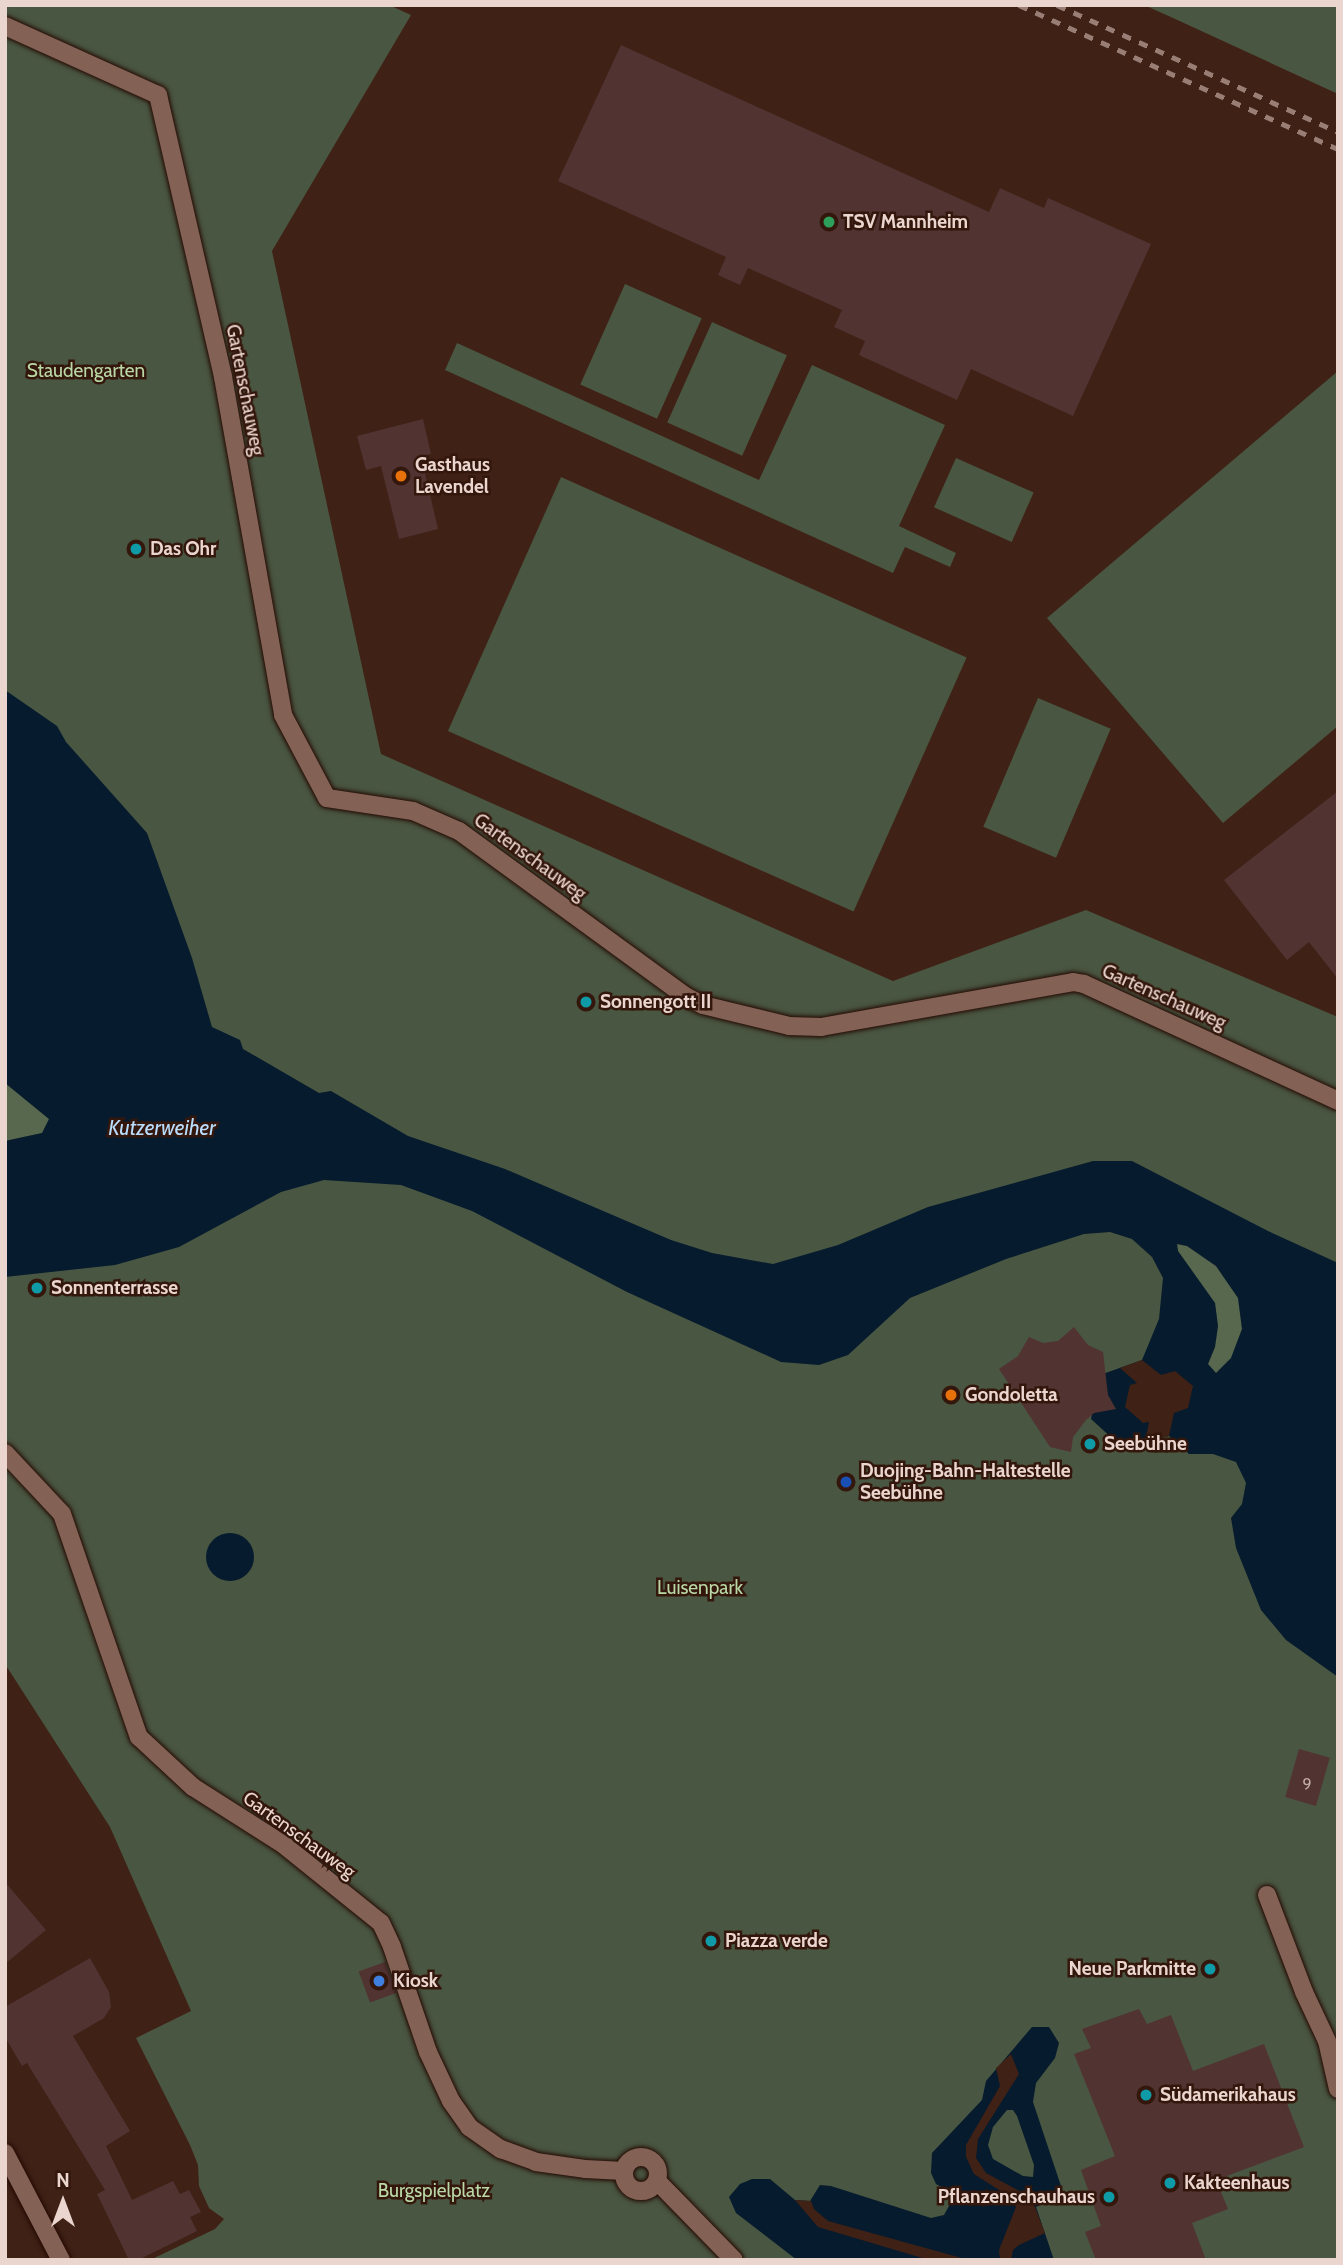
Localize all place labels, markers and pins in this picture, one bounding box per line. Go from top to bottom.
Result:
place label: TSV Mannheim [843,211,968,233]
marker: TSV Mannheim [821,214,837,230]
place label: Gasthaus Lavendel [415,454,490,498]
marker: Gasthaus Lavendel [393,468,409,484]
place label: Das Ohr [150,538,216,560]
marker: Das Ohr [128,541,144,557]
place label: Sonnengott II [600,991,711,1013]
marker: Sonnengott II [578,994,594,1010]
place label: Sonnenterrasse [51,1277,178,1299]
marker: Sonnenterrasse [29,1280,45,1296]
place label: Gondoletta [965,1384,1058,1406]
marker: Gondoletta [943,1387,959,1403]
place label: Seebühne [1104,1433,1187,1455]
marker: Seebühne [1082,1436,1098,1452]
place label: Duojing-Bahn-Haltestelle Seebühne [860,1460,1071,1504]
marker: Duojing-Bahn-Haltestelle Seebühne [838,1474,854,1490]
place label: Piazza verde [725,1930,828,1952]
marker: Piazza verde [703,1933,719,1949]
place label: Neue Parkmitte [1069,1958,1196,1980]
marker: Neue Parkmitte [1202,1961,1218,1977]
place label: Kiosk [393,1970,438,1992]
marker: Kiosk [371,1973,387,1989]
place label: Südamerikahaus [1160,2084,1296,2106]
marker: Südamerikahaus [1138,2087,1154,2103]
place label: Kakteenhaus [1184,2172,1289,2194]
marker: Kakteenhaus [1162,2175,1178,2191]
place label: Pflanzenschauhaus [938,2186,1095,2208]
marker: Pflanzenschauhaus [1101,2189,1117,2205]

